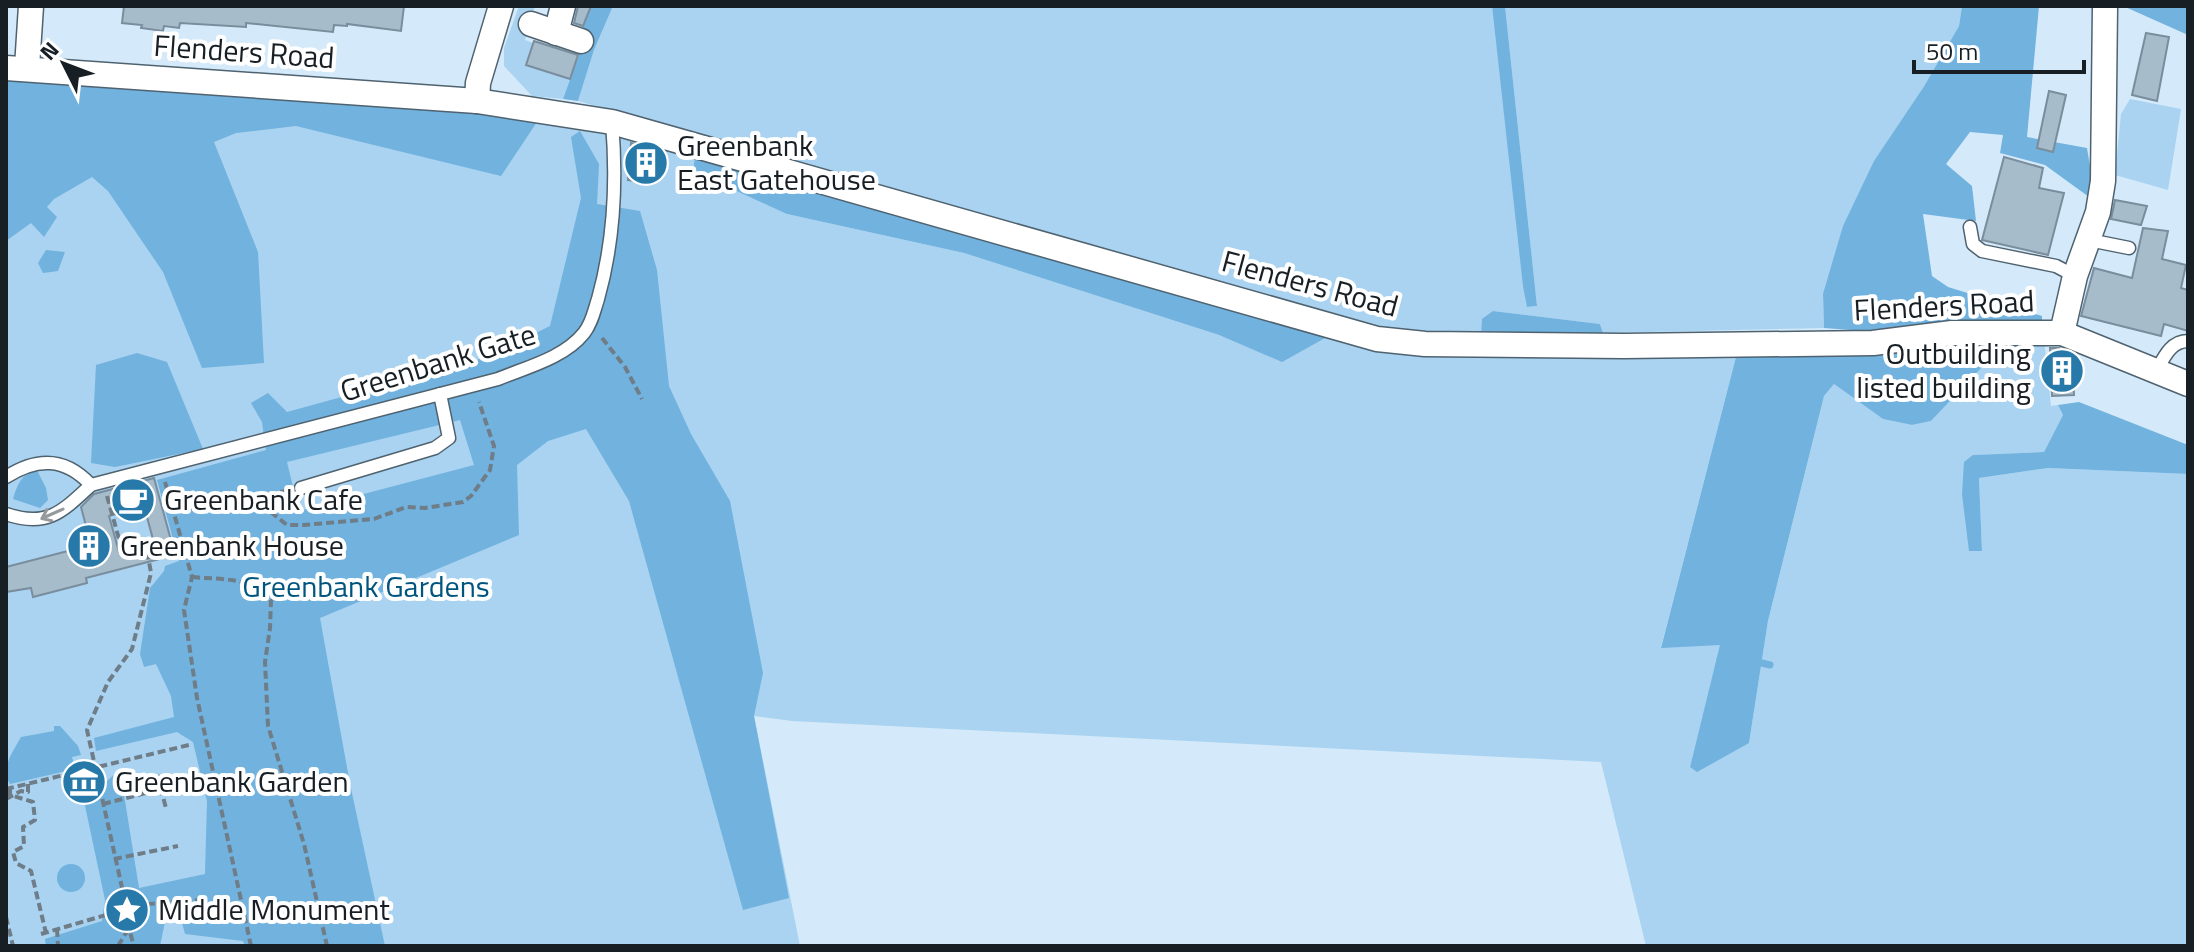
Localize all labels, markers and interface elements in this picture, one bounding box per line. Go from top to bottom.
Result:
street label: Flenders Road [152,22,336,80]
north arrow [24,24,104,104]
scale bar [1914,24,2084,74]
text: 50 m [1926,33,1978,69]
text: N [31,34,67,68]
place label: Greenbank East Gatehouse [677,122,876,202]
building icon: Greenbank East Gatehouse [622,139,670,187]
street label: Flenders Road [1217,237,1404,329]
street label: Flenders Road [1852,277,2035,333]
street label: Greenbank Gate [334,311,541,414]
place label: Outbuilding listed building [1856,330,2031,410]
building icon: Outbuilding listed building [2038,347,2086,395]
cafe icon: Greenbank Cafe [109,476,157,524]
place label: Greenbank Cafe [164,476,363,522]
one-way arrow [40,507,65,522]
building icon: Greenbank House [65,522,113,570]
place label: Greenbank House [120,522,344,568]
park label: Greenbank Gardens [242,563,490,609]
museum icon: Greenbank Garden [60,758,108,806]
place label: Greenbank Garden [115,758,349,804]
place icon: Middle Monument [103,886,151,934]
place label: Middle Monument [158,886,390,932]

